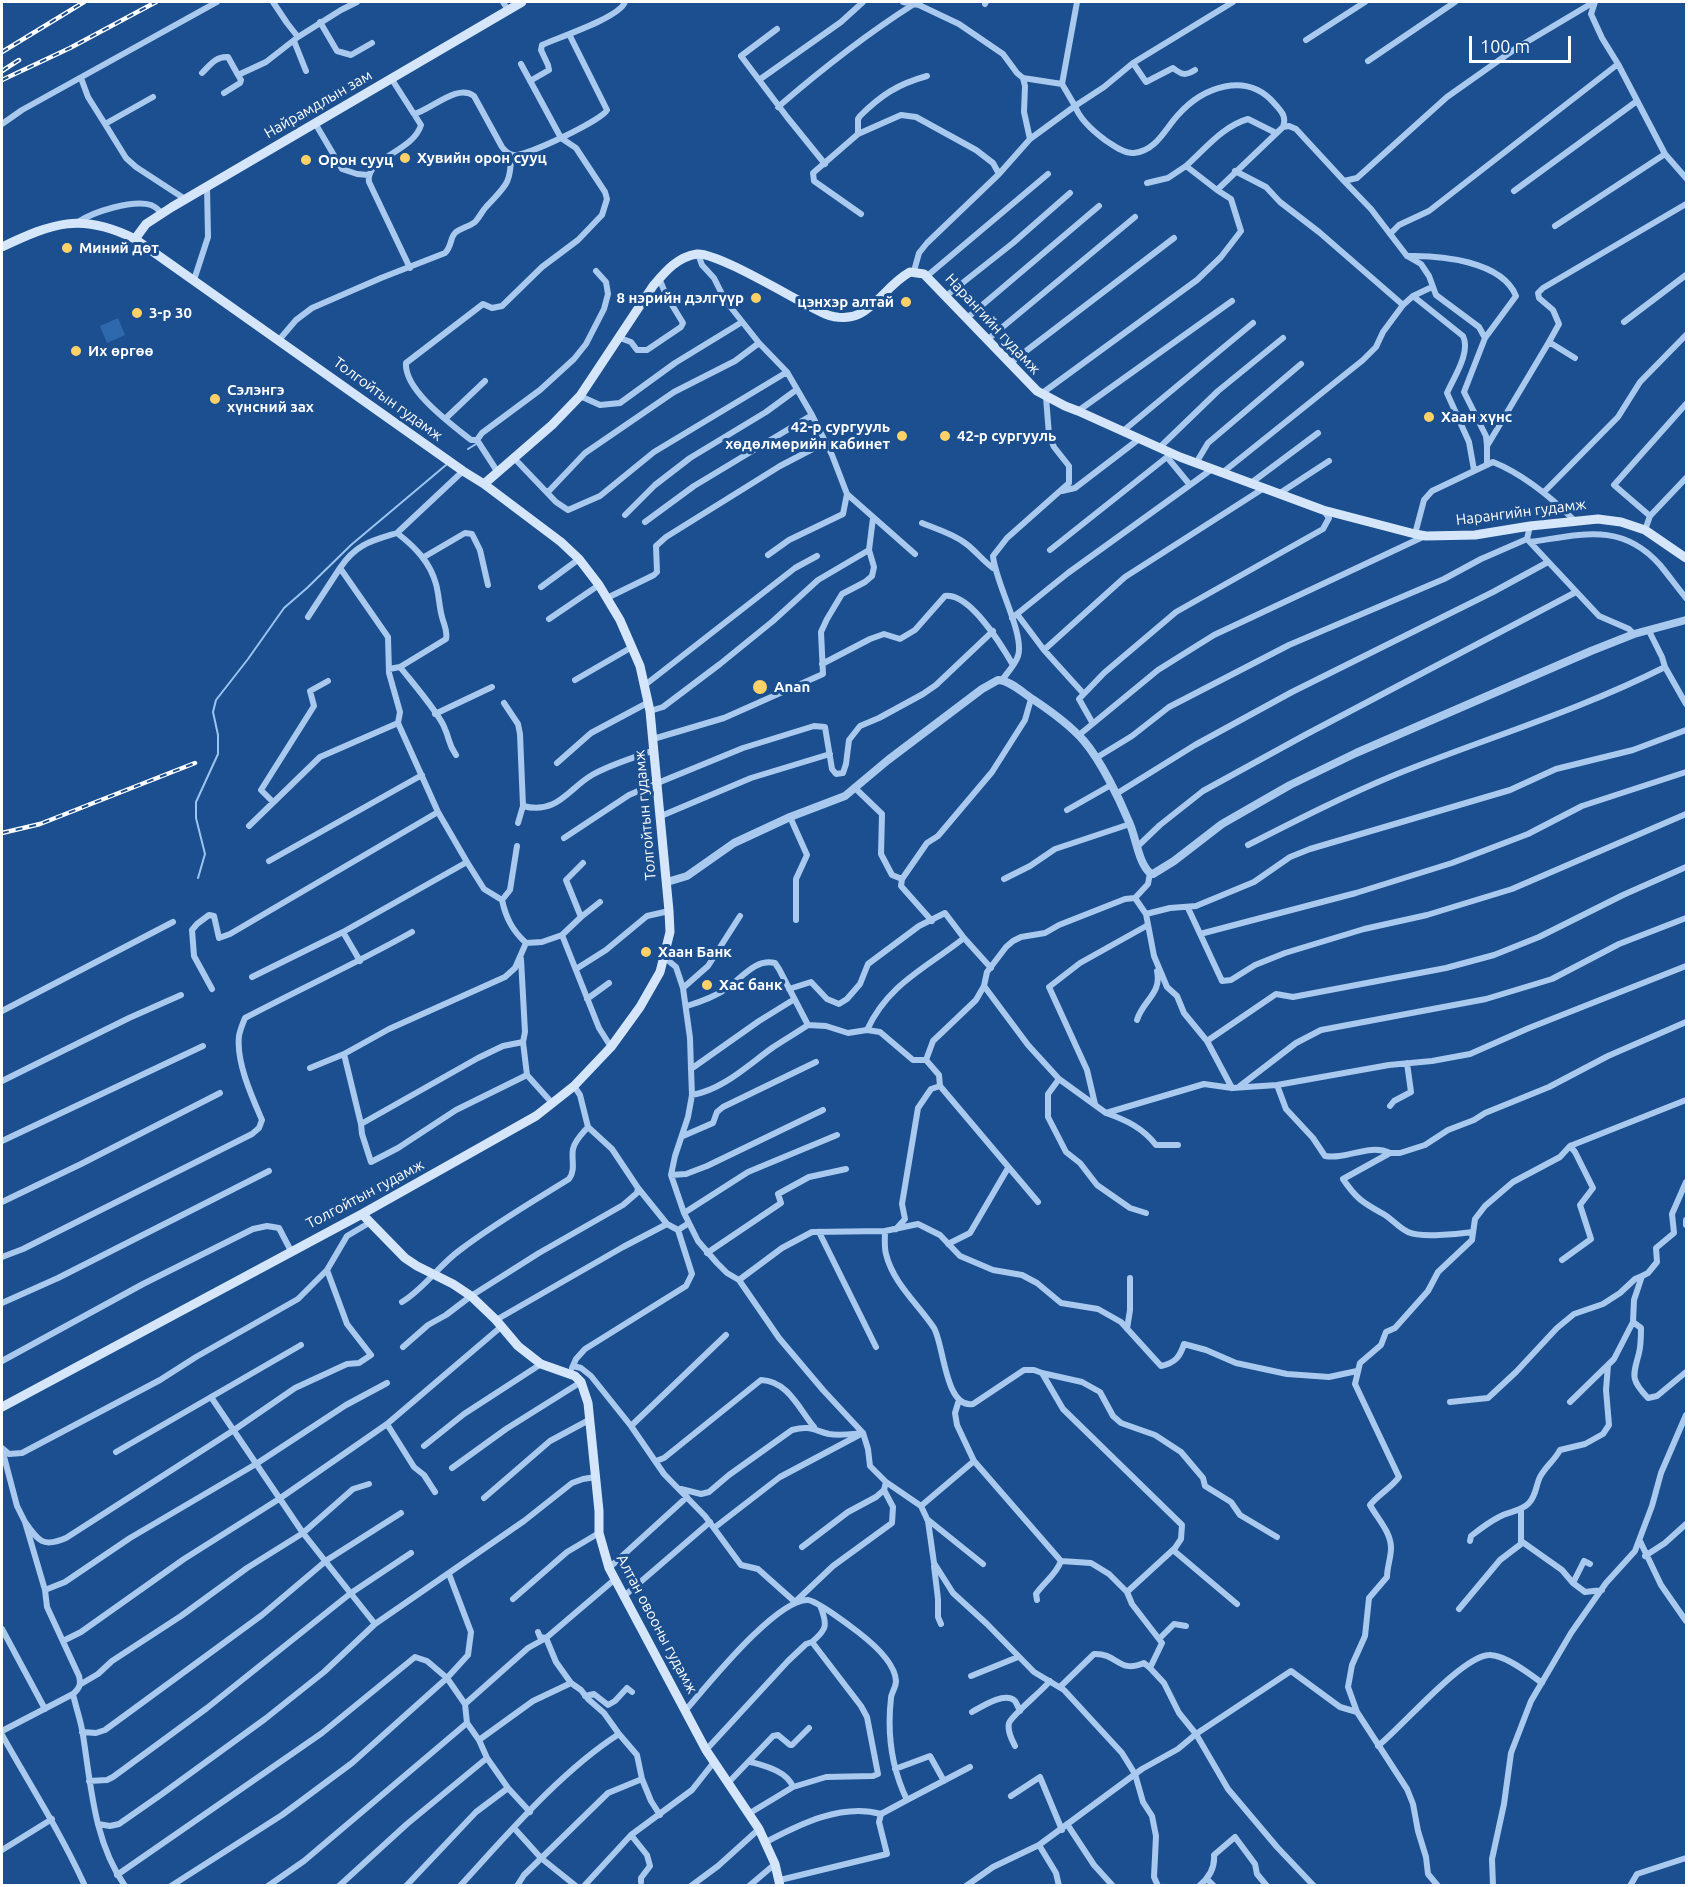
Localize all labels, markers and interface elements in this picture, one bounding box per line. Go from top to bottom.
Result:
scale bar [1472,24,1574,62]
text: 100 m [1480,36,1530,56]
street label: Найрамдлын зам [261,66,375,142]
place label: Хувийн орон сууц [417,149,547,167]
place label: Орон сууц [318,151,393,169]
marker: Хувийн орон сууц [398,151,412,165]
marker: Орон сууц [299,153,313,167]
place label: Миний дөт [79,239,159,257]
marker: Миний дөт [60,241,74,255]
street label: Нарангийн гудамж [942,270,1044,378]
place label: 8 нэрийн дэлгүүр [616,289,744,307]
marker: 8 нэрийн дэлгүүр [749,291,763,305]
place label: цэнхэр алтай [797,293,894,311]
marker: цэнхэр алтай [899,295,913,309]
place label: 3-р 30 [149,304,192,322]
marker: 3-р 30 [130,306,144,320]
place label: Их өргөө [88,342,154,360]
marker: Их өргөө [69,344,83,358]
street label: Толгойтын гудамж [330,353,446,445]
place label: Сэлэнгэ хүнсний зах [227,381,314,416]
marker: Сэлэнгэ хүнсний зах [208,392,222,406]
place label: Хаан хүнс [1441,408,1512,426]
marker: Хаан хүнс [1422,410,1436,424]
place label: 42-p сургууль хөдөлмөрийн кабинет [725,418,890,453]
place label: 42-p сургууль [957,427,1056,445]
marker: 42-p сургууль хөдөлмөрийн кабинет [895,429,909,443]
marker: 42-p сургууль [938,429,952,443]
street label: Нарангийн гудамж [1455,495,1587,529]
marker: Anan [751,678,769,696]
place label: Anan [774,678,810,696]
street label: Толгойтын гудамж [630,749,660,881]
place label: Хаан Банк [658,943,732,961]
marker: Хаан Банк [639,945,653,959]
place label: Хас банк [719,976,782,994]
marker: Хас банк [700,978,714,992]
street label: Толгойтын гудамж [303,1155,427,1233]
street label: Алтан овооны гудамж [613,1551,701,1697]

